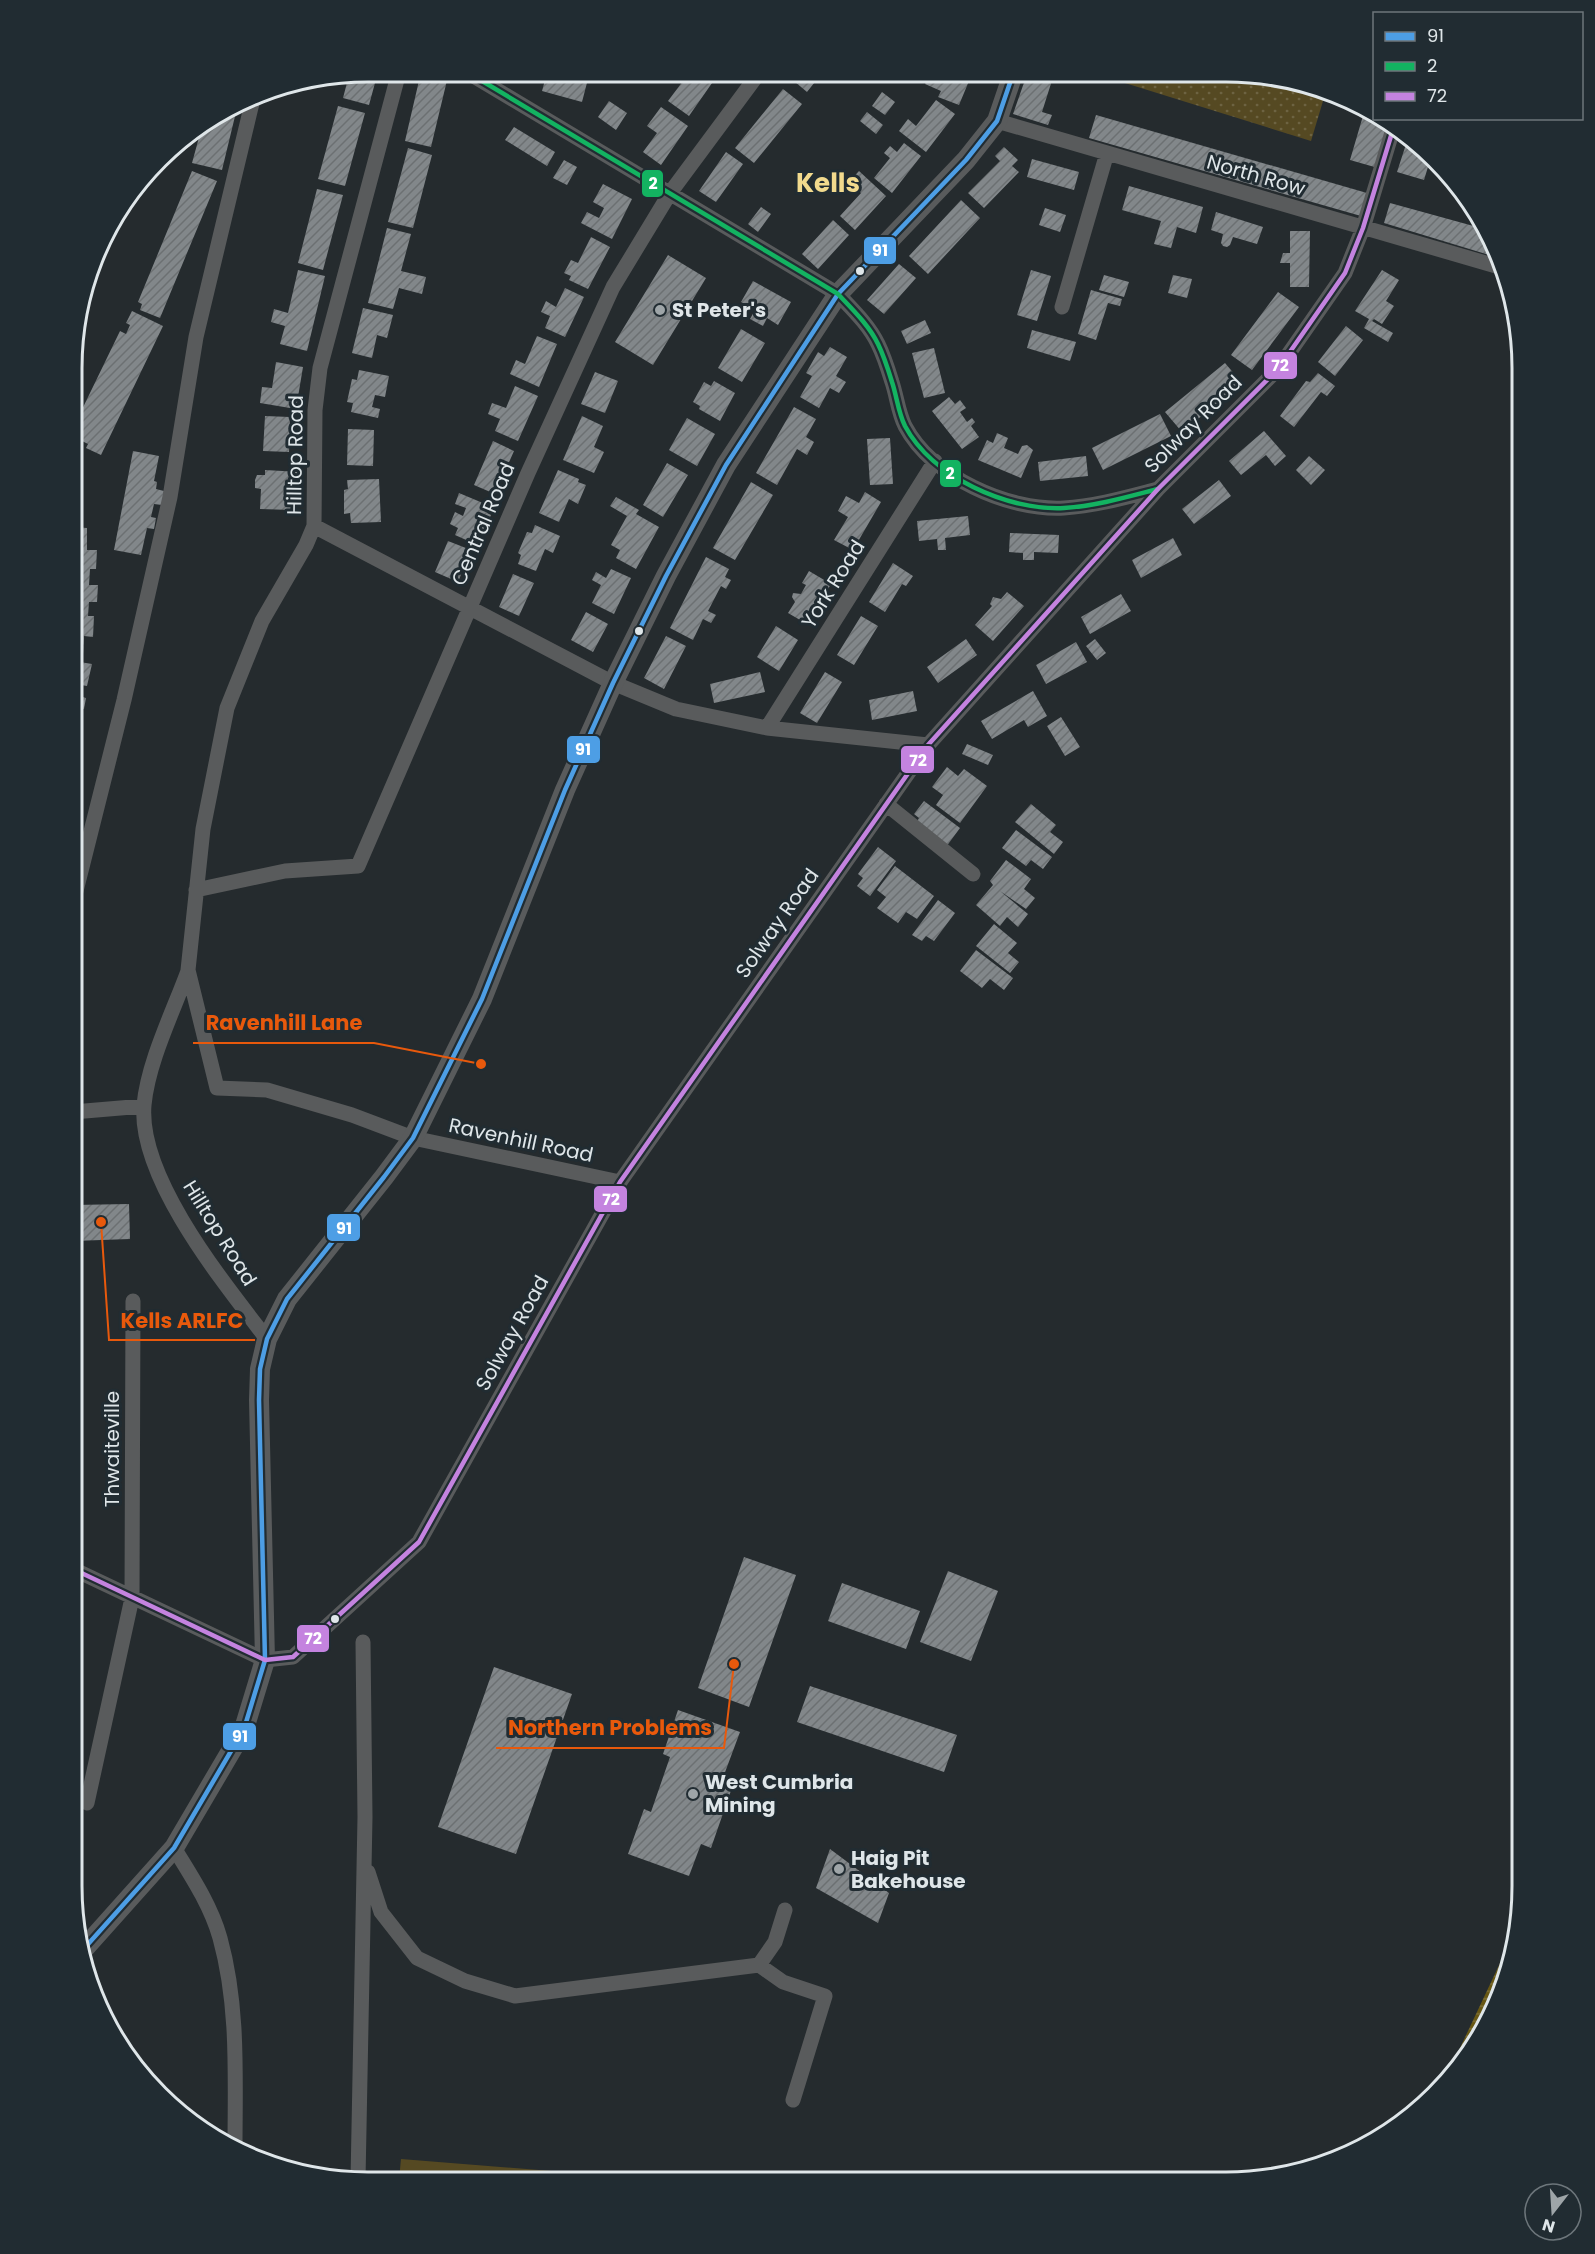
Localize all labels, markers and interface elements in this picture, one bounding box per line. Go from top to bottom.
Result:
legend [1373,12,1583,120]
text: 91 [1427,23,1444,48]
text: 2 [1427,53,1437,78]
text: 72 [1427,83,1447,108]
street label: North Row [1204,148,1309,203]
district label: Kells [796,165,860,201]
line badge: 2 [641,169,664,198]
text: 2 [648,172,658,195]
line badge: 91 [863,236,897,265]
text: 91 [872,239,888,262]
unlabelled marker [854,265,866,277]
place label: St Peter's [672,296,766,324]
marker: St Peter's [653,303,667,317]
line badge: 72 [1263,351,1298,380]
text: 72 [1271,354,1289,377]
street label: Solway Road [1138,369,1248,479]
street label: Hilltop Road [280,395,310,515]
street label: Central Road [444,458,522,590]
line badge: 2 [939,459,962,488]
text: 2 [945,462,955,485]
street label: York Road [795,534,871,634]
unlabelled marker [633,625,645,637]
line badge: 91 [566,735,601,764]
text: 91 [575,738,591,761]
line badge: 72 [900,745,935,774]
text: 72 [909,749,927,772]
street label: Solway Road [729,863,825,983]
callout: Ravenhill Lane [193,1004,374,1043]
text: Ravenhill Lane [206,1008,362,1037]
street label: Ravenhill Road [446,1111,596,1169]
street label: Hilltop Road [176,1175,264,1291]
line badge: 72 [593,1185,628,1213]
text: 72 [602,1188,620,1211]
line badge: 91 [326,1213,361,1242]
text: 91 [336,1217,352,1240]
street label: Solway Road [469,1270,555,1396]
callout: Kells ARLFC [109,1301,255,1340]
text: Kells ARLFC [121,1306,243,1335]
street label: Thwaiteville [98,1391,126,1507]
unlabelled marker [329,1613,341,1625]
line badge: 72 [296,1624,330,1653]
text: 72 [304,1627,322,1650]
callout: Northern Problems [496,1709,724,1748]
text: Northern Problems [508,1713,712,1742]
line badge: 91 [222,1722,257,1751]
text: 91 [232,1725,248,1748]
place label: West Cumbria Mining [705,1768,853,1819]
marker: West Cumbria Mining [686,1787,700,1801]
place label: Haig Pit Bakehouse [851,1844,966,1895]
marker: Haig Pit Bakehouse [832,1862,846,1876]
north arrow [1523,2182,1583,2242]
text: N [1540,2213,1558,2239]

